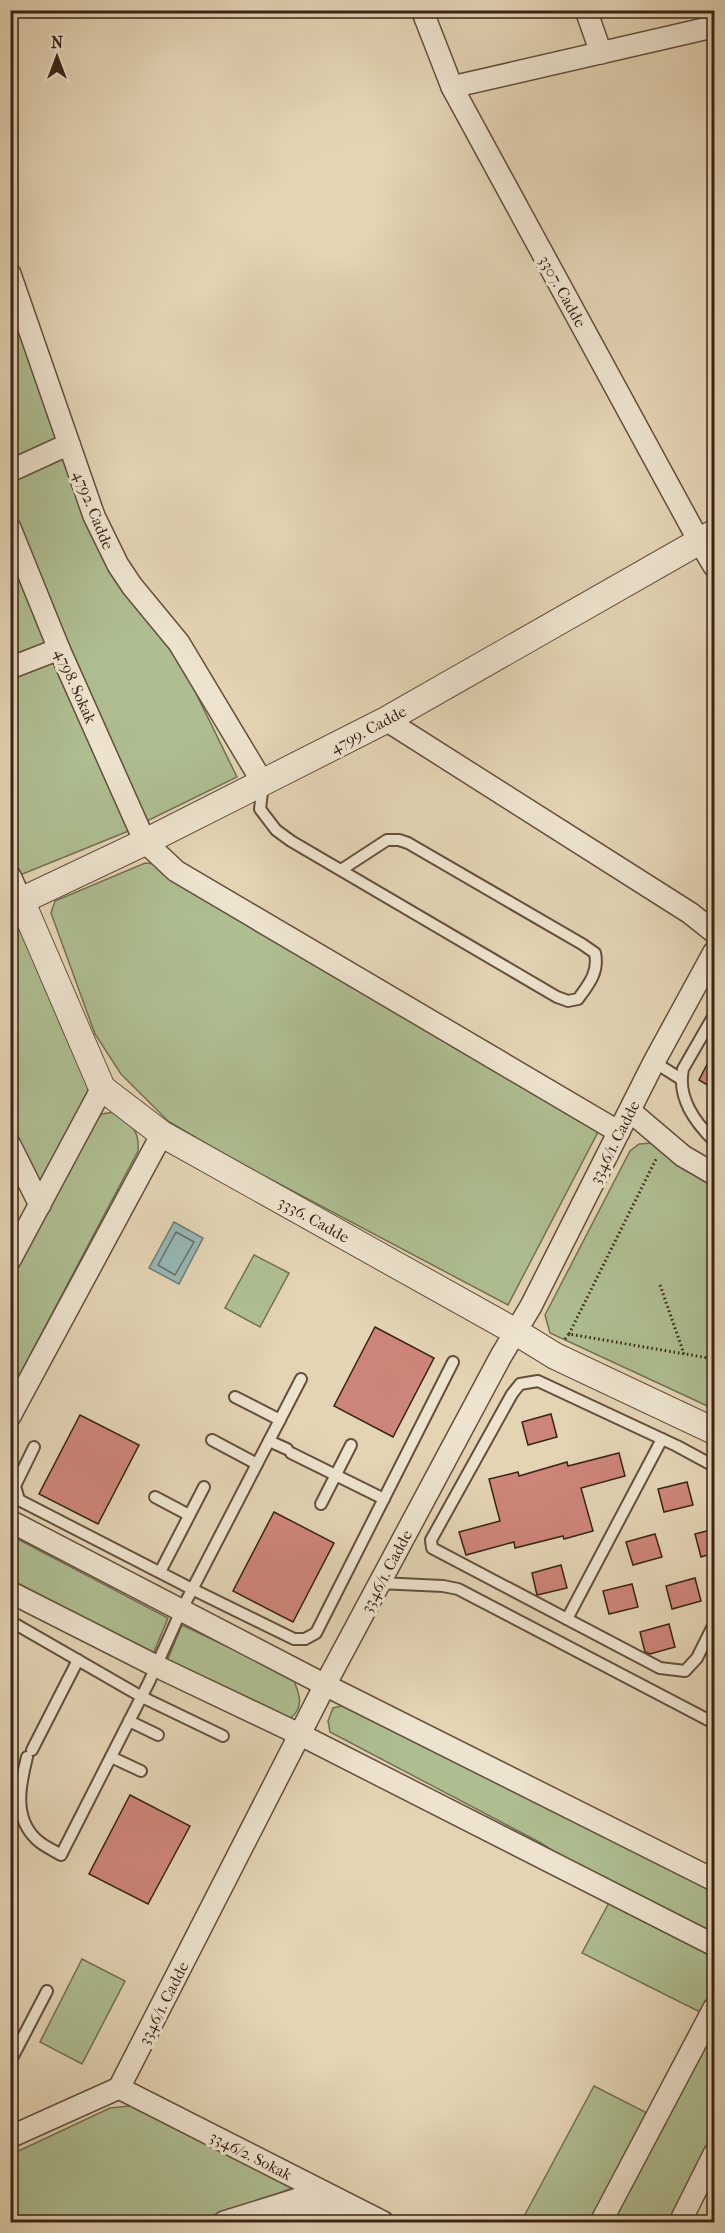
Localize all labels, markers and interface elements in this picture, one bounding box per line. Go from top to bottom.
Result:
north arrow [27,27,87,87]
text: N [51,33,64,52]
street label: 3307. Cadde [535,252,590,331]
street label: 4792. Cadde [69,468,118,552]
street label: 4798. Sokak [51,646,101,727]
street label: 4799. Cadde [327,701,410,757]
street label: 3346/1. Cadde [585,1097,644,1187]
street label: 3336. Cadde [275,1192,353,1247]
street label: 3346/1. Cadde [357,1527,416,1616]
street label: 3346/1. Cadde [134,1958,193,2048]
street label: 3346/2. Sokak [206,2127,296,2185]

